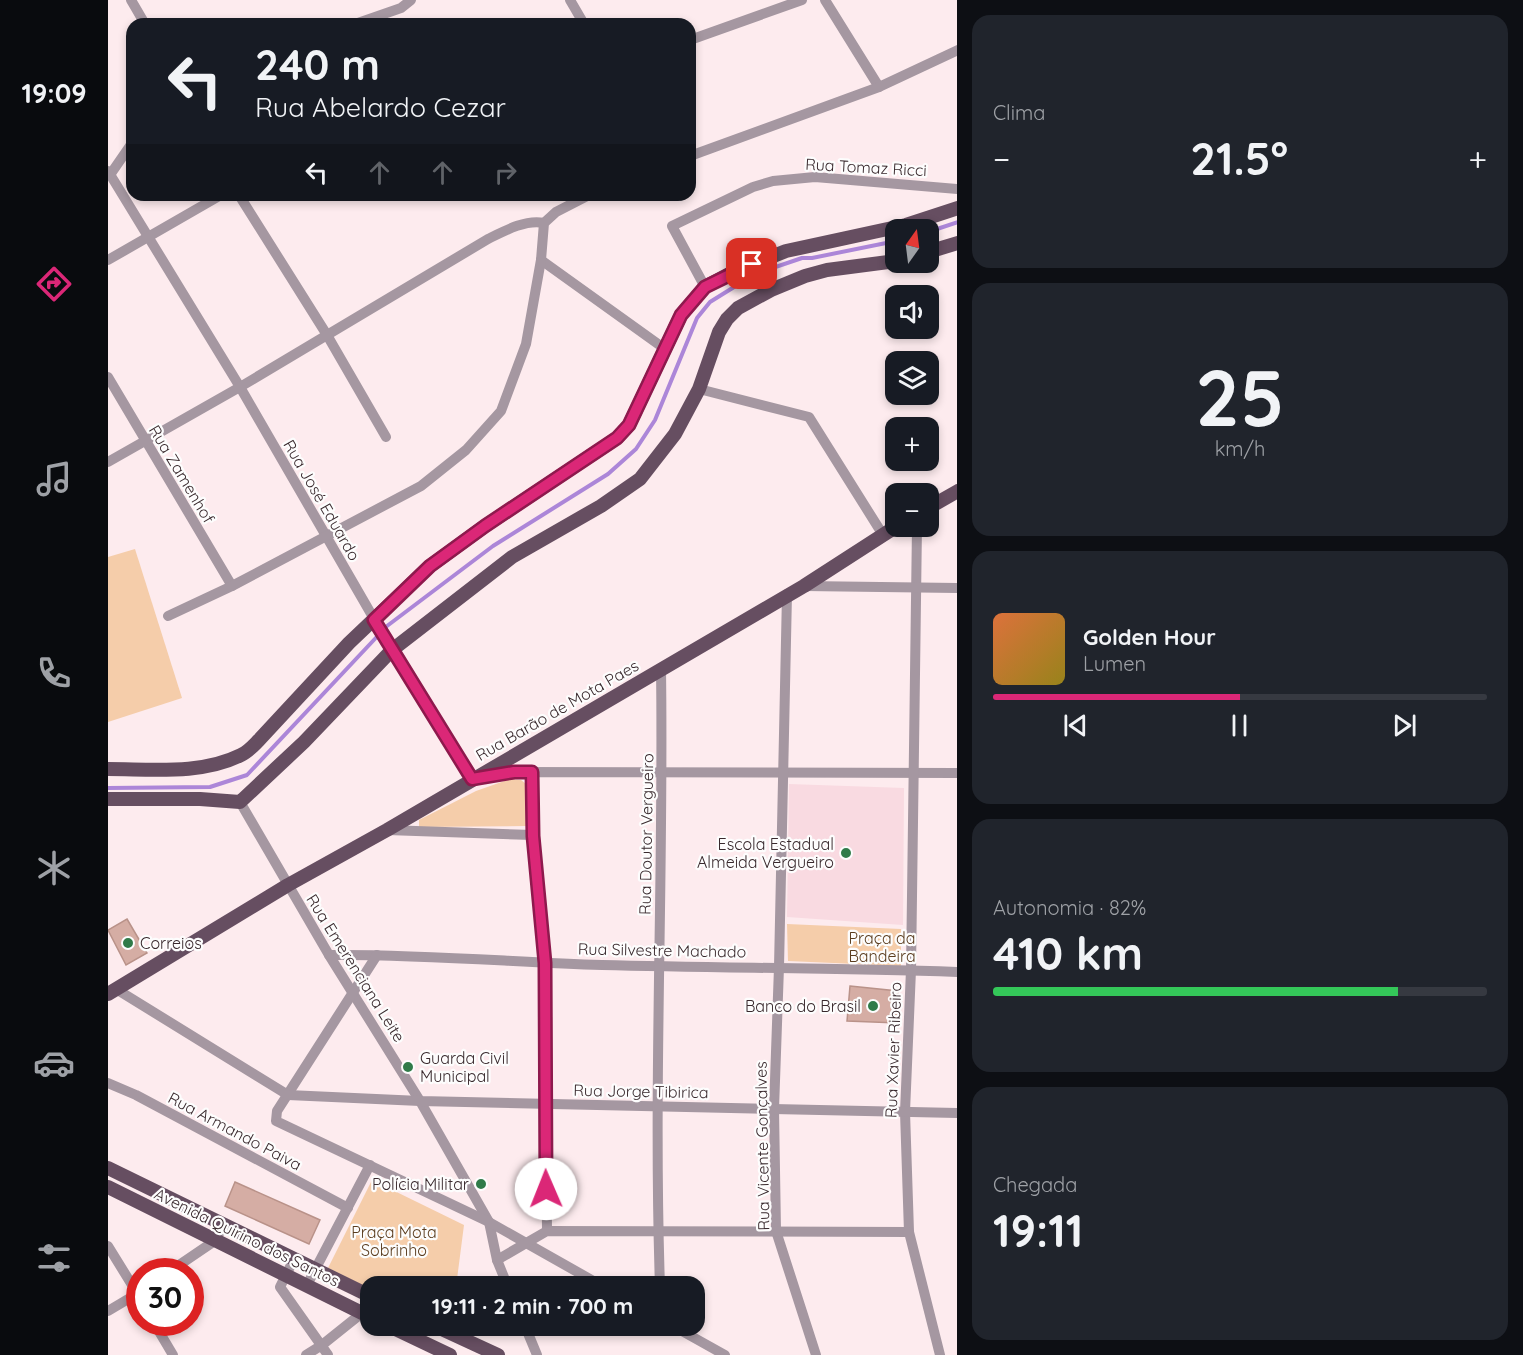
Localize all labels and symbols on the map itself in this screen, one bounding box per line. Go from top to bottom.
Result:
street label: Rua Tomaz Ricci [805,154,927,180]
north arrow [885,219,939,273]
pin [726,238,777,289]
street label: Rua Zamenhof [145,421,219,527]
street label: Rua José Eduardo [279,436,365,564]
street label: Rua Barão de Mota Paes [472,655,642,765]
street label: Rua Doutor Vergueiro [635,753,657,915]
place label: Escola Estadual Almeida Vergueiro [697,834,834,872]
marker: Escola Estadual Almeida Vergueiro [839,846,853,860]
street label: Rua Emerenciana Leite [302,890,410,1046]
park label: Praça da Bandeira [848,928,916,966]
place label: Correios [140,933,202,953]
marker: Correios [121,936,135,950]
street label: Rua Silvestre Machado [578,939,746,961]
street label: Rua Xavier Ribeiro [881,982,905,1118]
place label: Banco do Brasil [745,996,861,1016]
marker: Banco do Brasil [866,999,880,1013]
place label: Guarda Civil Municipal [420,1048,509,1086]
marker: Guarda Civil Municipal [401,1060,415,1074]
street label: Rua Vicente Gonçalves [751,1061,773,1231]
street label: Rua Jorge Tibirica [573,1080,709,1102]
street label: Rua Armando Paiva [165,1087,305,1175]
position arrow [514,1157,578,1221]
place label: Polícia Militar [372,1174,469,1194]
marker: Polícia Militar [474,1177,488,1191]
street label: Avenida Quirino dos Santos [151,1183,343,1291]
park label: Praça Mota Sobrinho [351,1222,437,1260]
speed limit sign: 30 [126,1258,204,1336]

